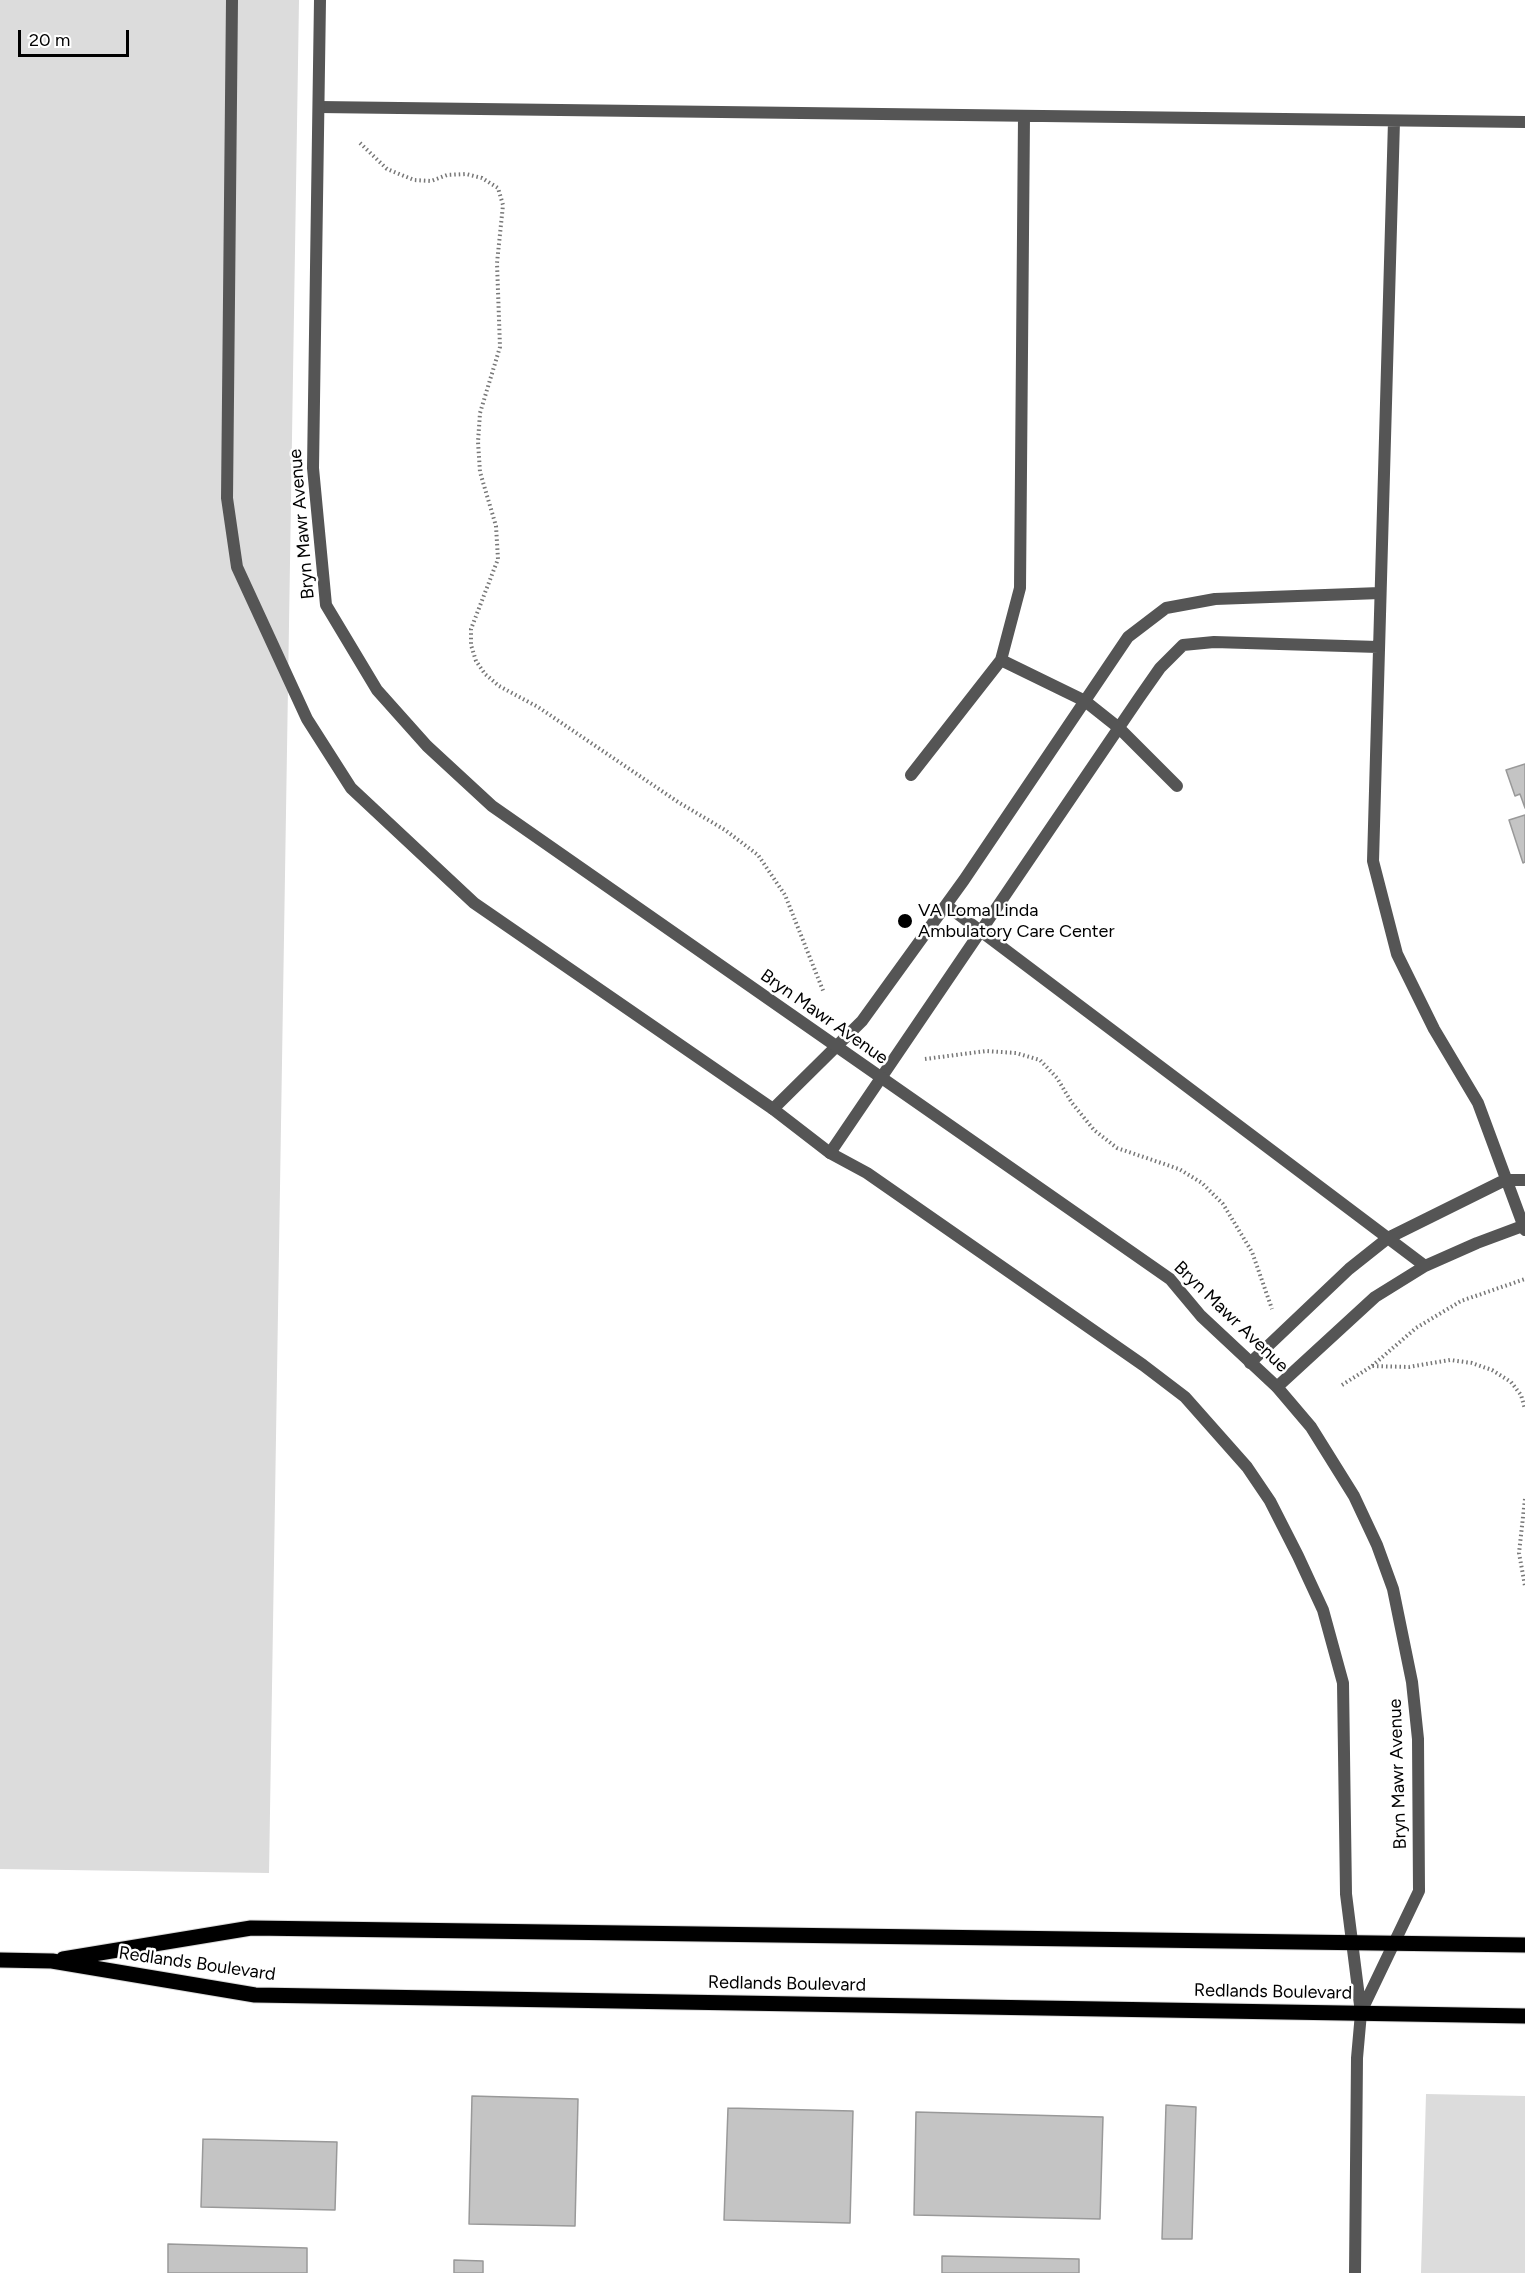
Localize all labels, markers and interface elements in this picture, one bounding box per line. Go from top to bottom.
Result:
scale bar [21,18,132,56]
text: 20 m [29,29,70,51]
street label: Bryn Mawr Avenue [285,448,319,600]
place label: VA Loma Linda Ambulatory Care Center [918,900,1114,942]
marker: VA Loma Linda Ambulatory Care Center [896,912,914,930]
street label: Bryn Mawr Avenue [756,965,892,1069]
street label: Bryn Mawr Avenue [1169,1257,1293,1377]
street label: Bryn Mawr Avenue [1385,1698,1411,1850]
street label: Redlands Boulevard [117,1942,277,1986]
street label: Redlands Boulevard [708,1972,866,1996]
street label: Redlands Boulevard [1194,1980,1352,2004]

